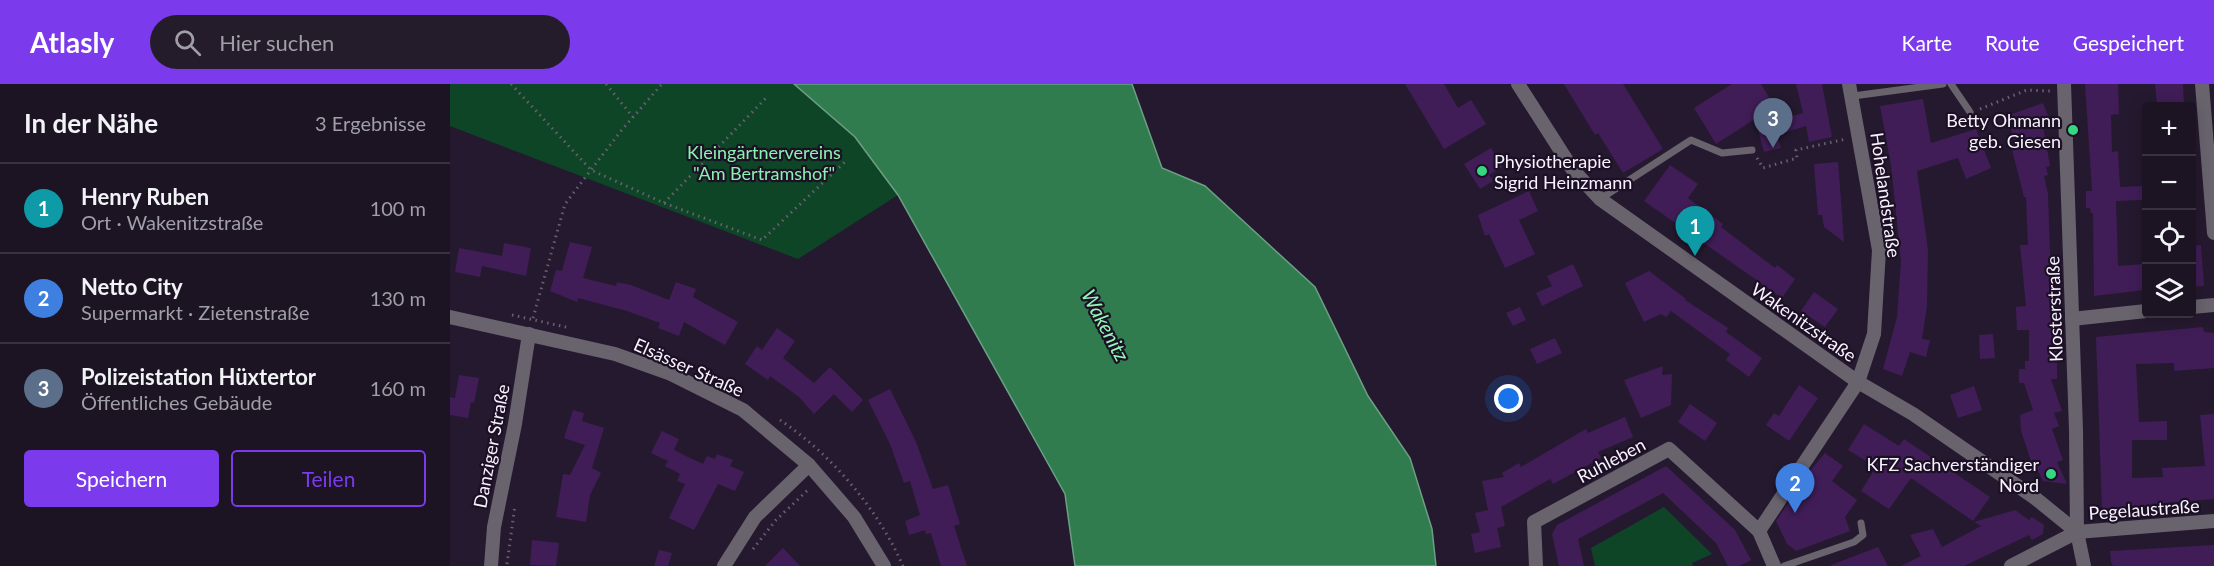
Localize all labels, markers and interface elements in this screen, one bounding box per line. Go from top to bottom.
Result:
search box [150,15,570,69]
text: Atlasly [30,25,114,59]
icon: search [171,26,204,59]
text: Hier suchen [219,29,334,56]
text: Karte [1902,30,1952,55]
text: Route [1985,30,2040,55]
text: Gespeichert [2073,30,2184,55]
pin: 3 [1754,98,1792,148]
map controls [2142,102,2196,318]
button: + [2142,102,2196,156]
text: In der Nähe [24,107,158,139]
place label: Betty Ohmann geb. Giesen [1946,109,2061,152]
text: 3 Ergebnisse [315,111,426,135]
marker: Betty Ohmann geb. Giesen [2066,123,2080,137]
street label: Hohelandstraße [1866,131,1906,259]
park label: Kleingärtnervereins "Am Bertramshof" [687,141,841,184]
place label: Physiotherapie Sigrid Heinzmann [1494,150,1632,193]
button: − [2142,156,2196,210]
marker: Physiotherapie Sigrid Heinzmann [1475,164,1489,178]
text: Henry Ruben [81,183,209,210]
text: 1 [38,196,49,220]
text: 100 m [370,196,426,220]
pin: 1 [1676,206,1714,256]
text: Ort · Wakenitzstraße [81,210,263,234]
button: locate [2142,210,2196,264]
street label: Klosterstraße [2041,256,2067,362]
button: layers [2142,264,2196,318]
text: Netto City [81,273,183,300]
street label: Wakenitzstraße [1747,278,1861,366]
water label: Wakenitz [1077,285,1135,365]
text: 2 [38,286,49,310]
text: 130 m [370,286,426,310]
text: Supermarkt · Zietenstraße [81,300,309,324]
street label: Elsässer Straße [630,333,748,401]
text: Polizeistation Hüxtertor [81,363,316,390]
text: 3 [38,376,49,400]
text: 160 m [370,376,426,400]
street label: Danziger Straße [468,382,514,510]
your location [1494,384,1523,413]
text: Öffentliches Gebäude [81,390,272,414]
street label: Ruhleben [1573,433,1649,487]
button: Speichern [24,450,219,507]
button: Teilen [231,450,426,507]
place label: KFZ Sachverständiger Nord [1866,453,2039,496]
pin: 2 [1776,464,1814,513]
marker: KFZ Sachverständiger Nord [2044,467,2058,481]
street label: Pegelaustraße [2088,494,2200,524]

